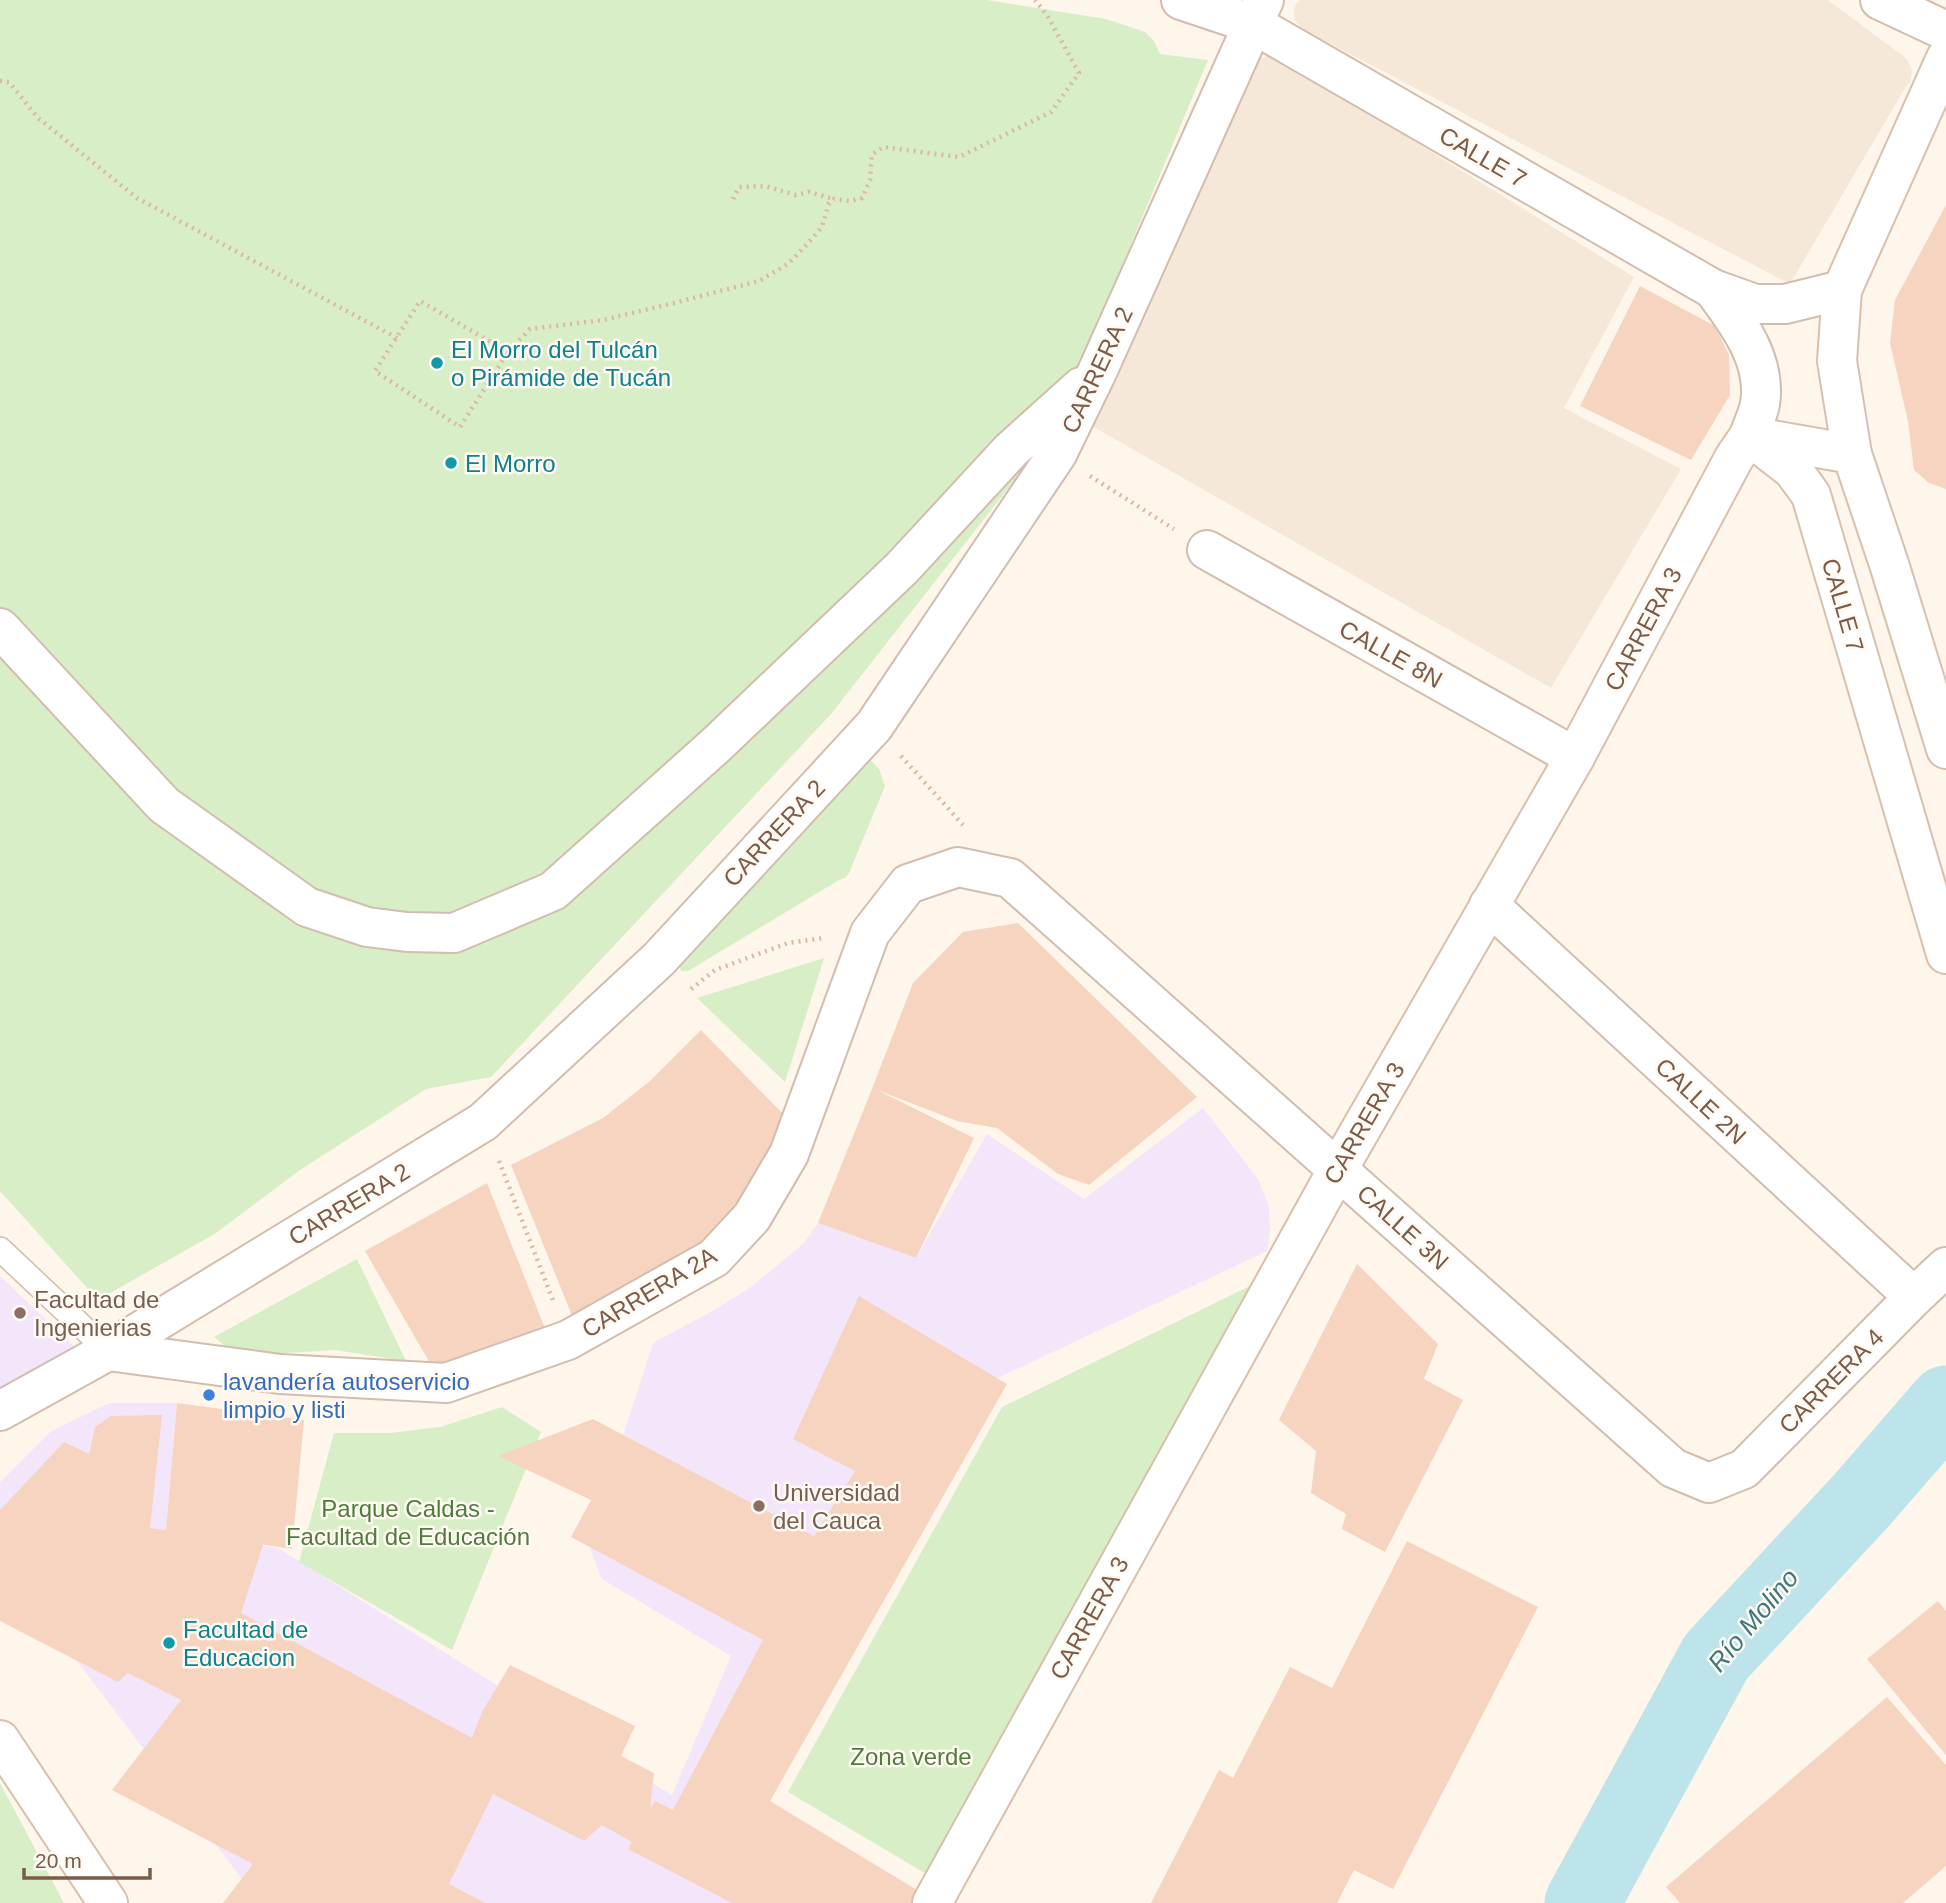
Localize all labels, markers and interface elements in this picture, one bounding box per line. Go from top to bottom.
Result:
street label: CALLE 7 [1435,121,1531,193]
street label: CARRERA 2 [1056,303,1138,437]
place label: El Morro del Tulcán o Pirámide de Tucán [451,336,671,391]
marker: El Morro del Tulcán o Pirámide de Tucán [429,355,445,371]
place label: El Morro [465,450,556,477]
marker: El Morro [443,455,459,471]
street label: CALLE 7 [1817,555,1869,655]
street label: CARRERA 3 [1599,563,1687,695]
street label: CALLE 8N [1335,615,1447,693]
street label: CARRERA 2 [718,774,830,892]
street label: CALLE 2N [1650,1052,1752,1150]
street label: CARRERA 3 [1318,1057,1410,1189]
street label: CARRERA 2 [284,1157,414,1251]
street label: CALLE 3N [1352,1179,1454,1275]
street label: CARRERA 2A [577,1241,721,1343]
place label: Facultad de Ingenierias [34,1286,159,1341]
marker: Facultad de Ingenierias [12,1305,28,1321]
street label: CARRERA 4 [1773,1323,1889,1439]
place label: lavandería autoservicio limpio y listi [223,1368,470,1423]
marker: lavandería autoservicio limpio y listi [201,1387,217,1403]
place label: Universidad del Cauca [773,1479,900,1534]
park label: Parque Caldas - Facultad de Educación [286,1495,530,1550]
marker: Universidad del Cauca [751,1498,767,1514]
street label: CARRERA 3 [1044,1552,1134,1684]
water label: Río Molino [1702,1563,1804,1677]
place label: Facultad de Educacion [183,1616,308,1671]
marker: Facultad de Educacion [161,1635,177,1651]
park label: Zona verde [850,1743,972,1770]
scale bar [24,1836,150,1880]
text: 20 m [35,1849,82,1872]

